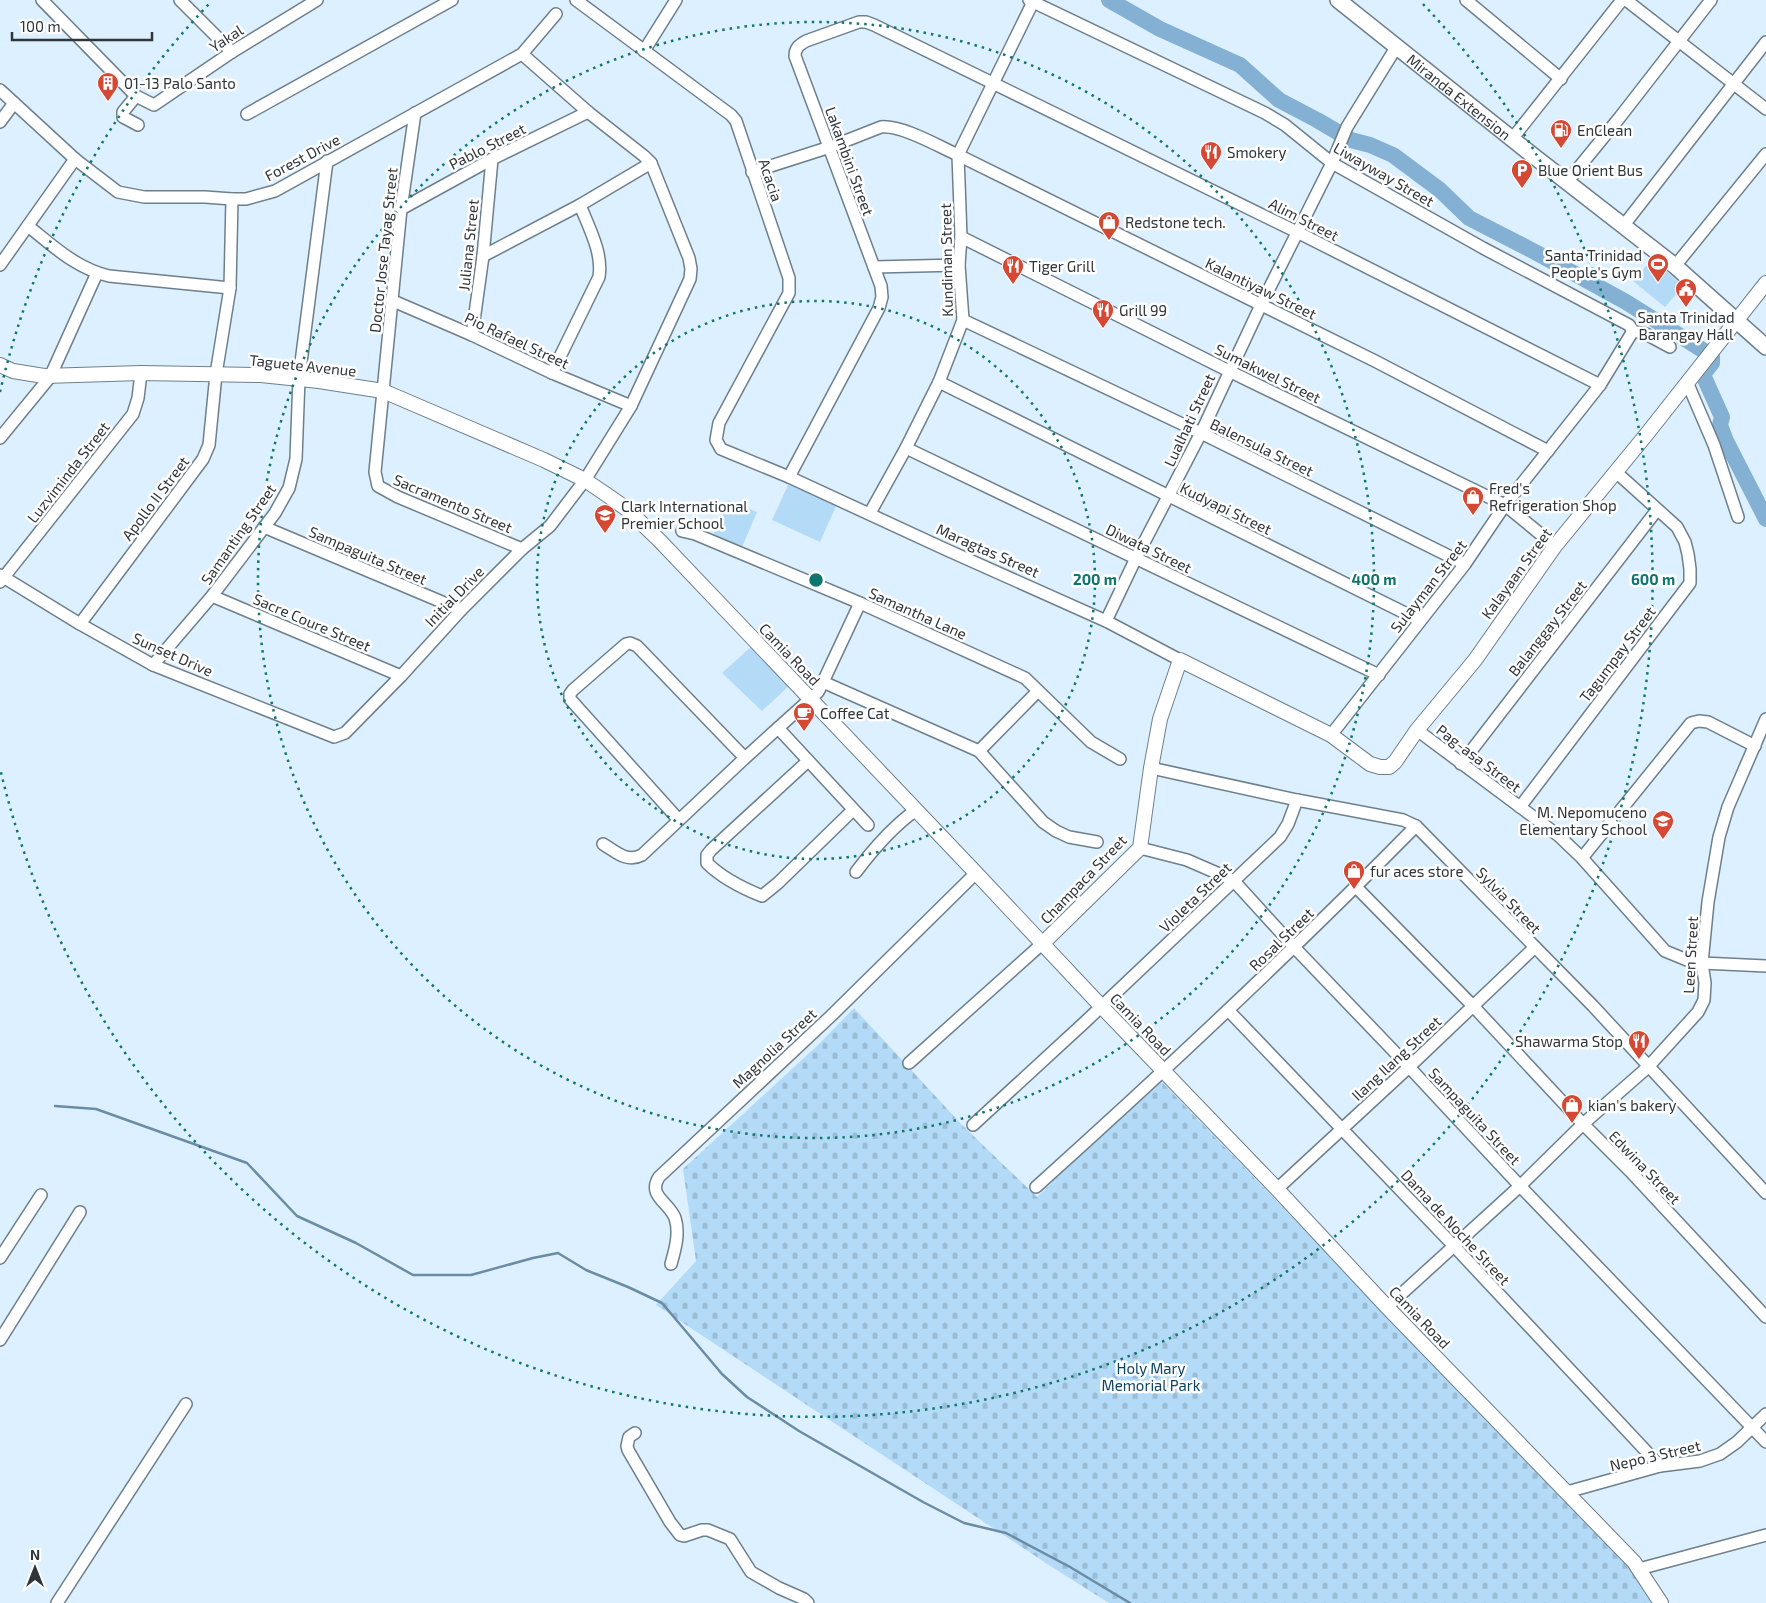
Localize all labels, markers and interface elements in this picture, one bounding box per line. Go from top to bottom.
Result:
scale bar [12,10,152,42]
text: 100 m [20,17,61,35]
street label: Yakal [206,20,247,55]
street label: Miranda Extension [1404,50,1515,143]
building icon: 01-13 Palo Santo [96,71,120,102]
place label: 01-13 Palo Santo [124,74,236,92]
street label: Lakambini Street [822,104,878,218]
fuel station icon: EnClean [1549,118,1573,149]
street label: Pablo Street [446,119,529,173]
place label: EnClean [1577,121,1632,139]
street label: Forest Drive [261,130,343,184]
street label: Liwayway Street [1331,138,1438,210]
restaurant icon: Smokery [1199,140,1223,171]
place label: Smokery [1227,143,1287,161]
street label: Acacia [755,156,787,204]
parking icon: Blue Orient Bus [1510,158,1534,189]
place label: Blue Orient Bus [1538,161,1643,179]
street label: Doctor Jose Tayag Street [365,166,401,334]
street label: Alim Street [1266,194,1342,244]
street label: Juliana Street [454,198,482,292]
street label: Kundiman Street [936,203,956,317]
shop icon: Redstone tech. [1097,210,1121,241]
place label: Redstone tech. [1125,213,1226,231]
place label: Santa Trinidad People's Gym [1545,246,1642,281]
sports icon: Santa Trinidad People's Gym [1646,252,1670,283]
street label: Kalantiyaw Street [1203,253,1320,323]
restaurant icon: Tiger Grill [1001,254,1025,285]
place label: Tiger Grill [1029,257,1095,275]
public building icon: Santa Trinidad Barangay Hall [1674,277,1698,308]
restaurant icon: Grill 99 [1091,298,1115,329]
place label: Grill 99 [1119,301,1167,319]
street label: Pio Rafael Street [462,308,572,372]
place label: Santa Trinidad Barangay Hall [1637,308,1735,343]
street label: Sumakwel Street [1212,340,1324,407]
street label: Taguete Avenue [249,350,357,380]
street label: Lualhati Street [1160,370,1218,469]
street label: Balensula Street [1207,414,1317,480]
street label: Luzviminda Street [23,418,113,526]
street label: Apollo II Street [118,452,193,543]
street label: Sacramento Street [391,470,515,536]
street label: Kudyapi Street [1177,478,1275,538]
place label: Fred's Refrigeration Shop [1489,479,1617,514]
street label: Samanting Street [197,480,279,588]
shop icon: Fred's Refrigeration Shop [1461,485,1485,516]
place label: Clark International Premier School [621,497,748,532]
school or university icon: Clark International Premier School [593,503,617,534]
street label: Maragtas Street [934,519,1042,581]
street label: Diwata Street [1103,519,1195,577]
street label: Sampaguita Street [306,522,430,588]
street label: Kalayaan Street [1477,524,1555,622]
street label: Sulayman Street [1386,536,1470,636]
street label: Initial Drive [421,562,487,630]
text: 200 m [1073,570,1117,588]
text: 400 m [1352,570,1396,588]
text: 600 m [1631,570,1675,588]
centre of rings [807,571,825,589]
street label: Balanggay Street [1504,576,1590,679]
street label: Samantha Lane [866,583,970,643]
street label: Sacre Coure Street [251,589,374,655]
street label: Tagumpay Street [1575,602,1659,705]
street label: Camia Road [756,619,824,689]
street label: Sunset Drive [130,628,216,680]
cafe icon: Coffee Cat [792,701,816,732]
place label: Coffee Cat [820,704,890,722]
street label: Pag-asa Street [1433,720,1525,796]
place label: M. Nepomuceno Elementary School [1519,803,1648,838]
school or university icon: M. Nepomuceno Elementary School [1651,809,1675,840]
street label: Champaca Street [1036,831,1130,927]
street label: Violeta Street [1155,858,1235,936]
shop icon: fur aces store [1342,859,1366,890]
place label: fur aces store [1370,862,1464,880]
street label: Sylvia Street [1473,863,1545,937]
street label: Rosal Street [1245,904,1317,974]
street label: Leen Street [1679,916,1701,994]
street label: Camia Road [1107,989,1175,1059]
street label: Magnolia Street [728,1004,820,1092]
street label: Ilang Ilang Street [1348,1012,1445,1104]
restaurant icon: Shawarma Stop [1627,1029,1651,1060]
place label: Shawarma Stop [1515,1032,1623,1050]
street label: Sampaguita Street [1425,1064,1525,1169]
shop icon: kian's bakery [1560,1093,1584,1124]
place label: kian's bakery [1588,1096,1677,1114]
street label: Edwina Street [1606,1127,1685,1208]
street label: Dama de Noche Street [1398,1166,1514,1289]
street label: Camia Road [1386,1282,1454,1352]
park label: Holy Mary Memorial Park [1102,1359,1201,1394]
street label: Nepo 3 Street [1608,1436,1702,1474]
north arrow [10,1543,60,1593]
text: N [30,1546,40,1563]

